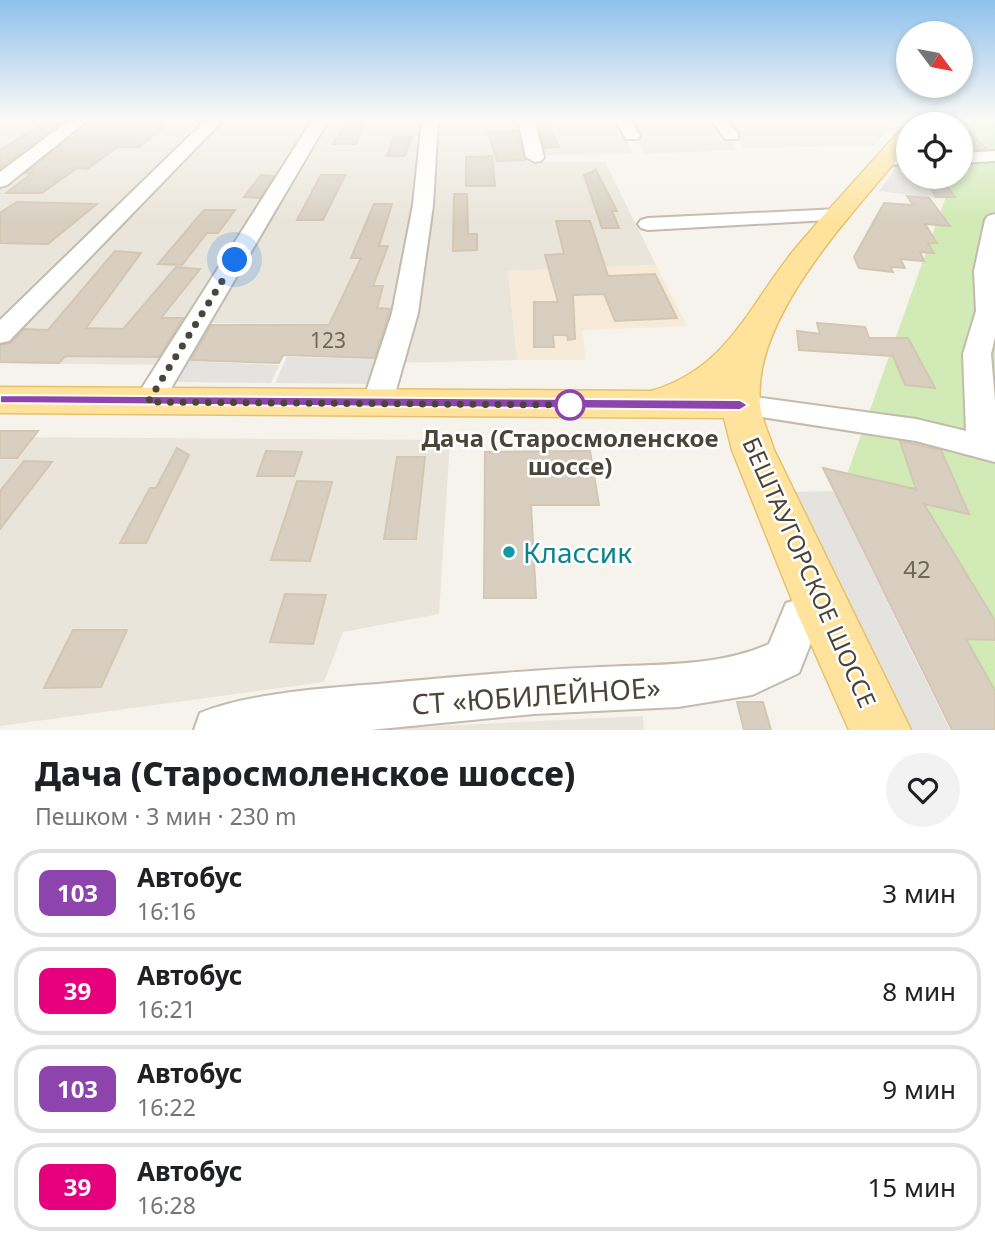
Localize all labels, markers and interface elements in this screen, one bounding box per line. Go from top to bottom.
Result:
north arrow [896,21,973,98]
map controls [896,21,973,189]
button: locate [896,112,973,189]
your location [217,242,252,277]
house number: 123 [310,326,346,354]
marker: Дача (Старосмоленское шоссе) [555,390,585,420]
place label: Дача (Старосмоленское шоссе) [421,421,719,482]
street label: БЕШТАУГОРСКОЕ ШОССЕ [735,431,885,713]
place label: Классик [523,533,632,571]
marker: Классик [501,544,517,560]
house number: 42 [903,552,931,585]
street label: СТ «ЮБИЛЕЙНОЕ» [410,667,662,723]
text: Дача (Старосмоленское шоссе) [35,751,575,796]
button: heart [886,753,960,827]
text: Пешком · 3 мин · 230 m [35,800,297,832]
text: Автобус [137,859,242,895]
text: 3 мин [882,875,956,911]
text: 103 [57,876,98,909]
text: 16:16 [137,895,196,927]
text: Автобус [137,957,242,993]
text: 8 мин [882,973,956,1009]
text: 39 [64,974,91,1007]
text: 16:21 [137,993,196,1025]
text: Автобус [137,1055,242,1091]
text: 9 мин [882,1071,956,1107]
text: 103 [57,1072,98,1105]
text: 16:22 [137,1091,196,1123]
text: Автобус [137,1153,242,1189]
text: 15 мин [867,1169,956,1205]
text: 39 [64,1170,91,1203]
text: 16:28 [137,1189,196,1221]

